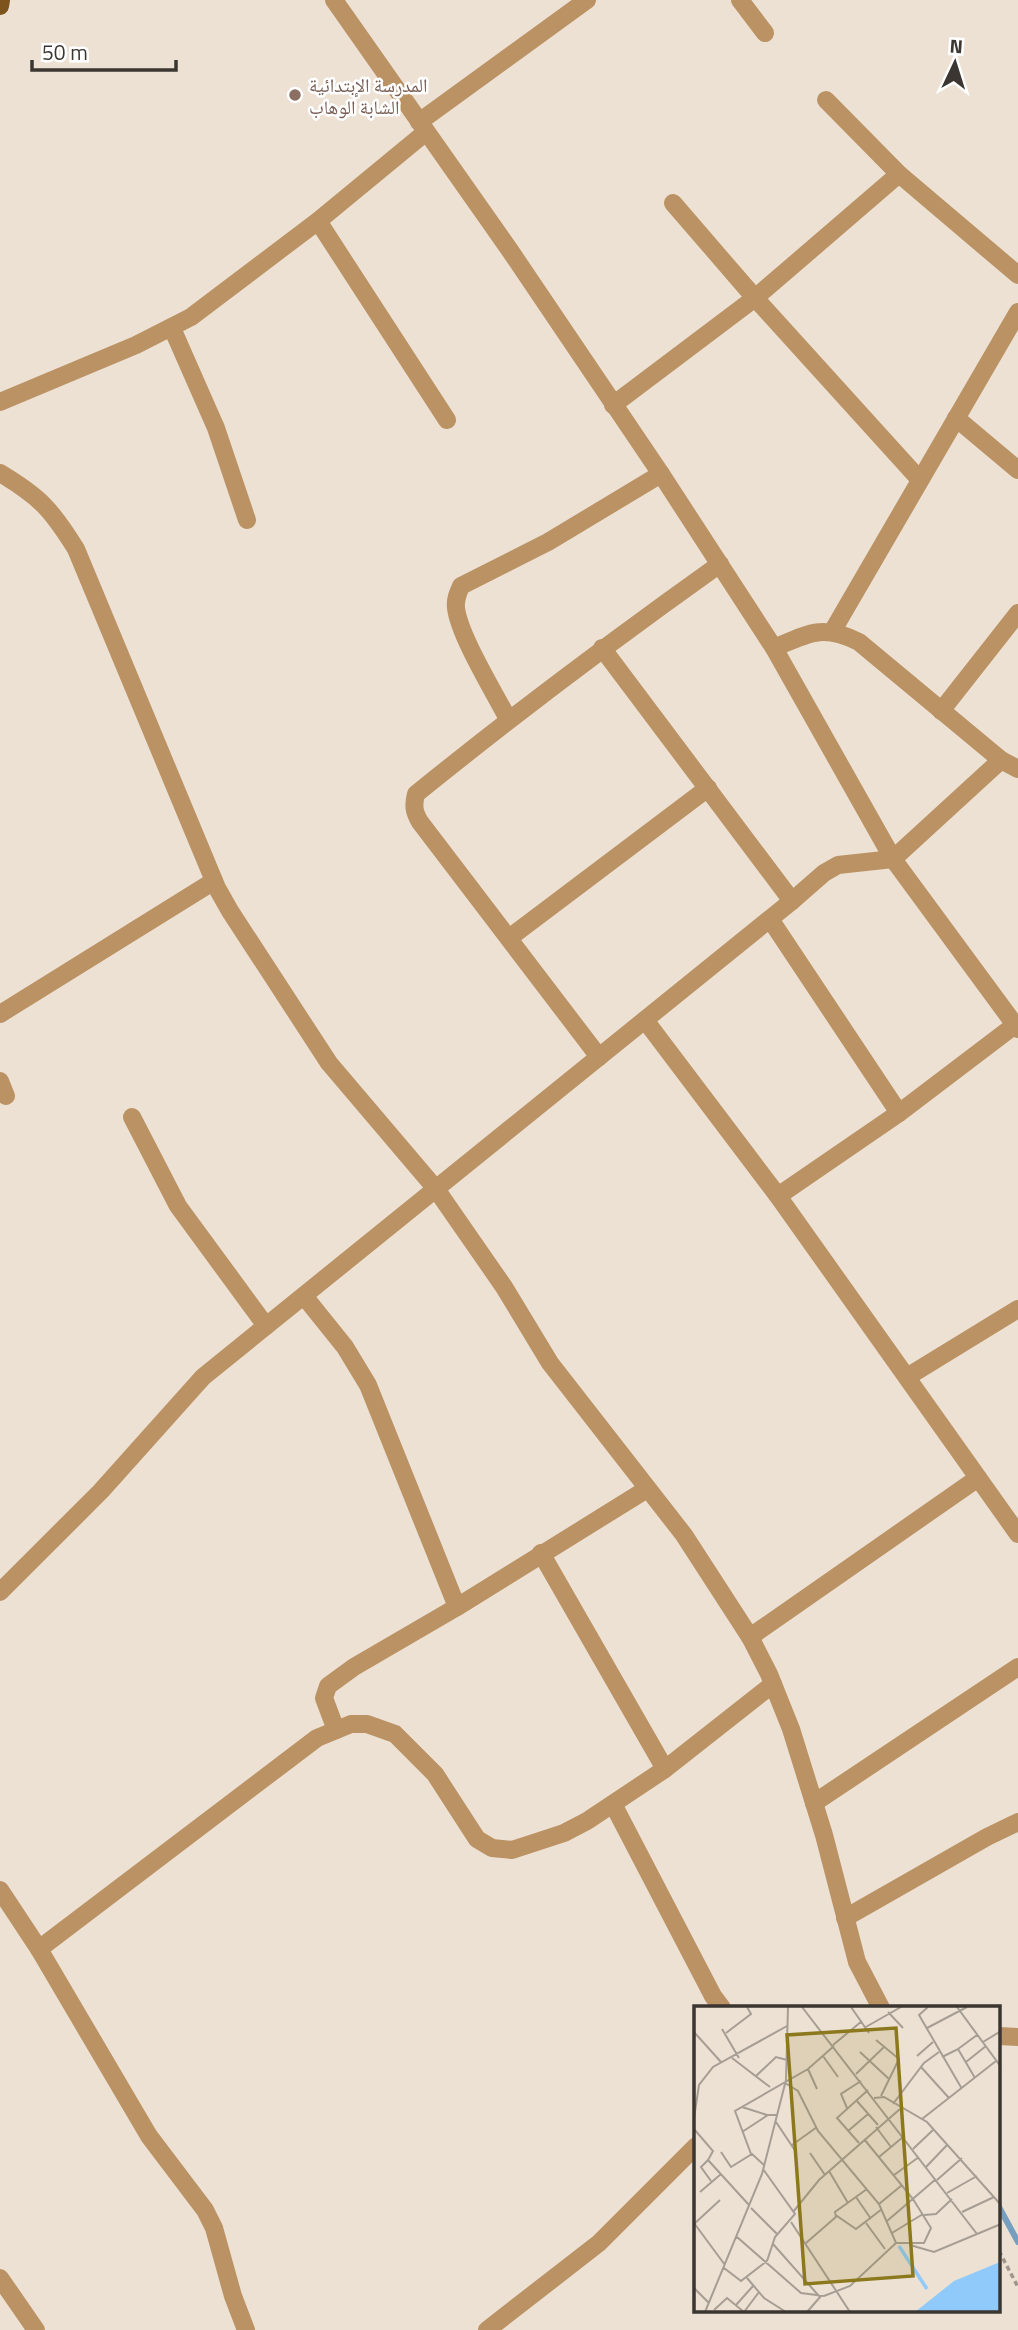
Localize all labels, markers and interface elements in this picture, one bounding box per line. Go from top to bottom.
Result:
scale bar [32,28,175,72]
north arrow [920,28,990,98]
text: N [949,31,964,60]
text: 50 m [42,36,88,68]
place label: المدرسة الإبتدائية الشابة الوهاب [309,70,428,121]
marker: المدرسة الإبتدائية الشابة الوهاب [287,87,303,103]
inset map [694,2006,1000,2312]

